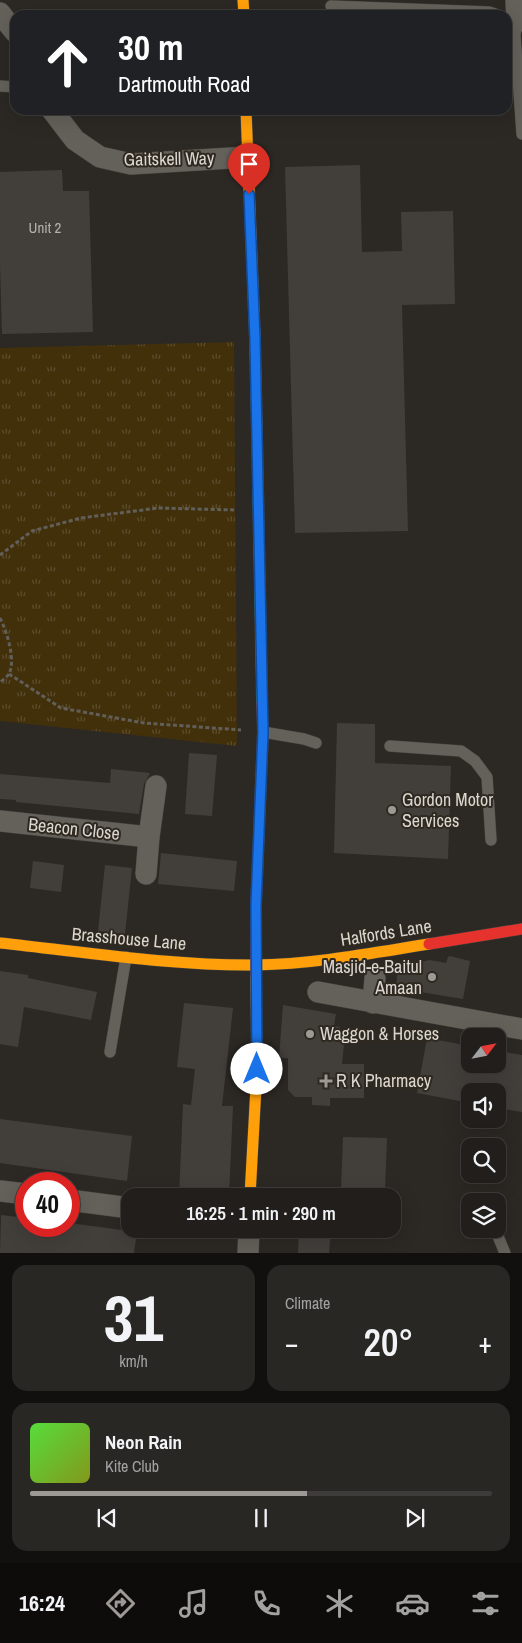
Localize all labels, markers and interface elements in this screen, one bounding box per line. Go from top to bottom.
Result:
text: 30 m [118,24,183,71]
icon: ahead [35,30,100,95]
text: Dartmouth Road [118,69,250,99]
pin [228,143,270,194]
street label: Gaitskell Way [124,145,215,172]
icon: arrive [235,150,263,178]
house number: Unit 2 [29,217,62,238]
place label: Gordon Motor Services [402,787,493,833]
marker: Gordon Motor Services [386,804,398,816]
street label: Beacon Close [27,811,121,846]
street label: Halfords Lane [339,913,433,952]
street label: Brasshouse Lane [71,921,187,956]
place label: Masjid-e-Baitul Amaan [323,954,422,1000]
marker: Masjid-e-Baitul Amaan [426,971,438,983]
place label: Waggon & Horses [320,1021,439,1046]
marker: Waggon & Horses [304,1028,316,1040]
north arrow [461,1028,506,1072]
map controls [461,1028,506,1238]
position arrow [230,1042,282,1094]
place label: R K Pharmacy [336,1068,432,1093]
marker: R K Pharmacy [320,1075,332,1087]
button: sound [461,1083,506,1128]
button: search [461,1138,506,1183]
speed limit sign: 40 [15,1172,80,1237]
button: layers [461,1193,506,1238]
text: 16:25 · 1 min · 290 m [186,1200,336,1226]
text: 31 [104,1274,163,1361]
text: Climate [285,1292,330,1314]
text: 20° [364,1317,413,1368]
text: − [285,1324,298,1362]
text: + [479,1324,492,1362]
text: km/h [119,1350,148,1372]
text: Neon Rain [105,1429,182,1455]
text: Kite Club [105,1455,159,1477]
icon: previous [93,1504,121,1532]
icon: pause [247,1504,275,1532]
icon: next [401,1504,429,1532]
icon: directions [103,1586,138,1621]
icon: music [176,1586,211,1621]
icon: phone [249,1586,284,1621]
icon: climate [322,1586,357,1621]
icon: car [395,1586,430,1621]
icon: filters [468,1586,503,1621]
text: 16:24 [19,1588,65,1618]

